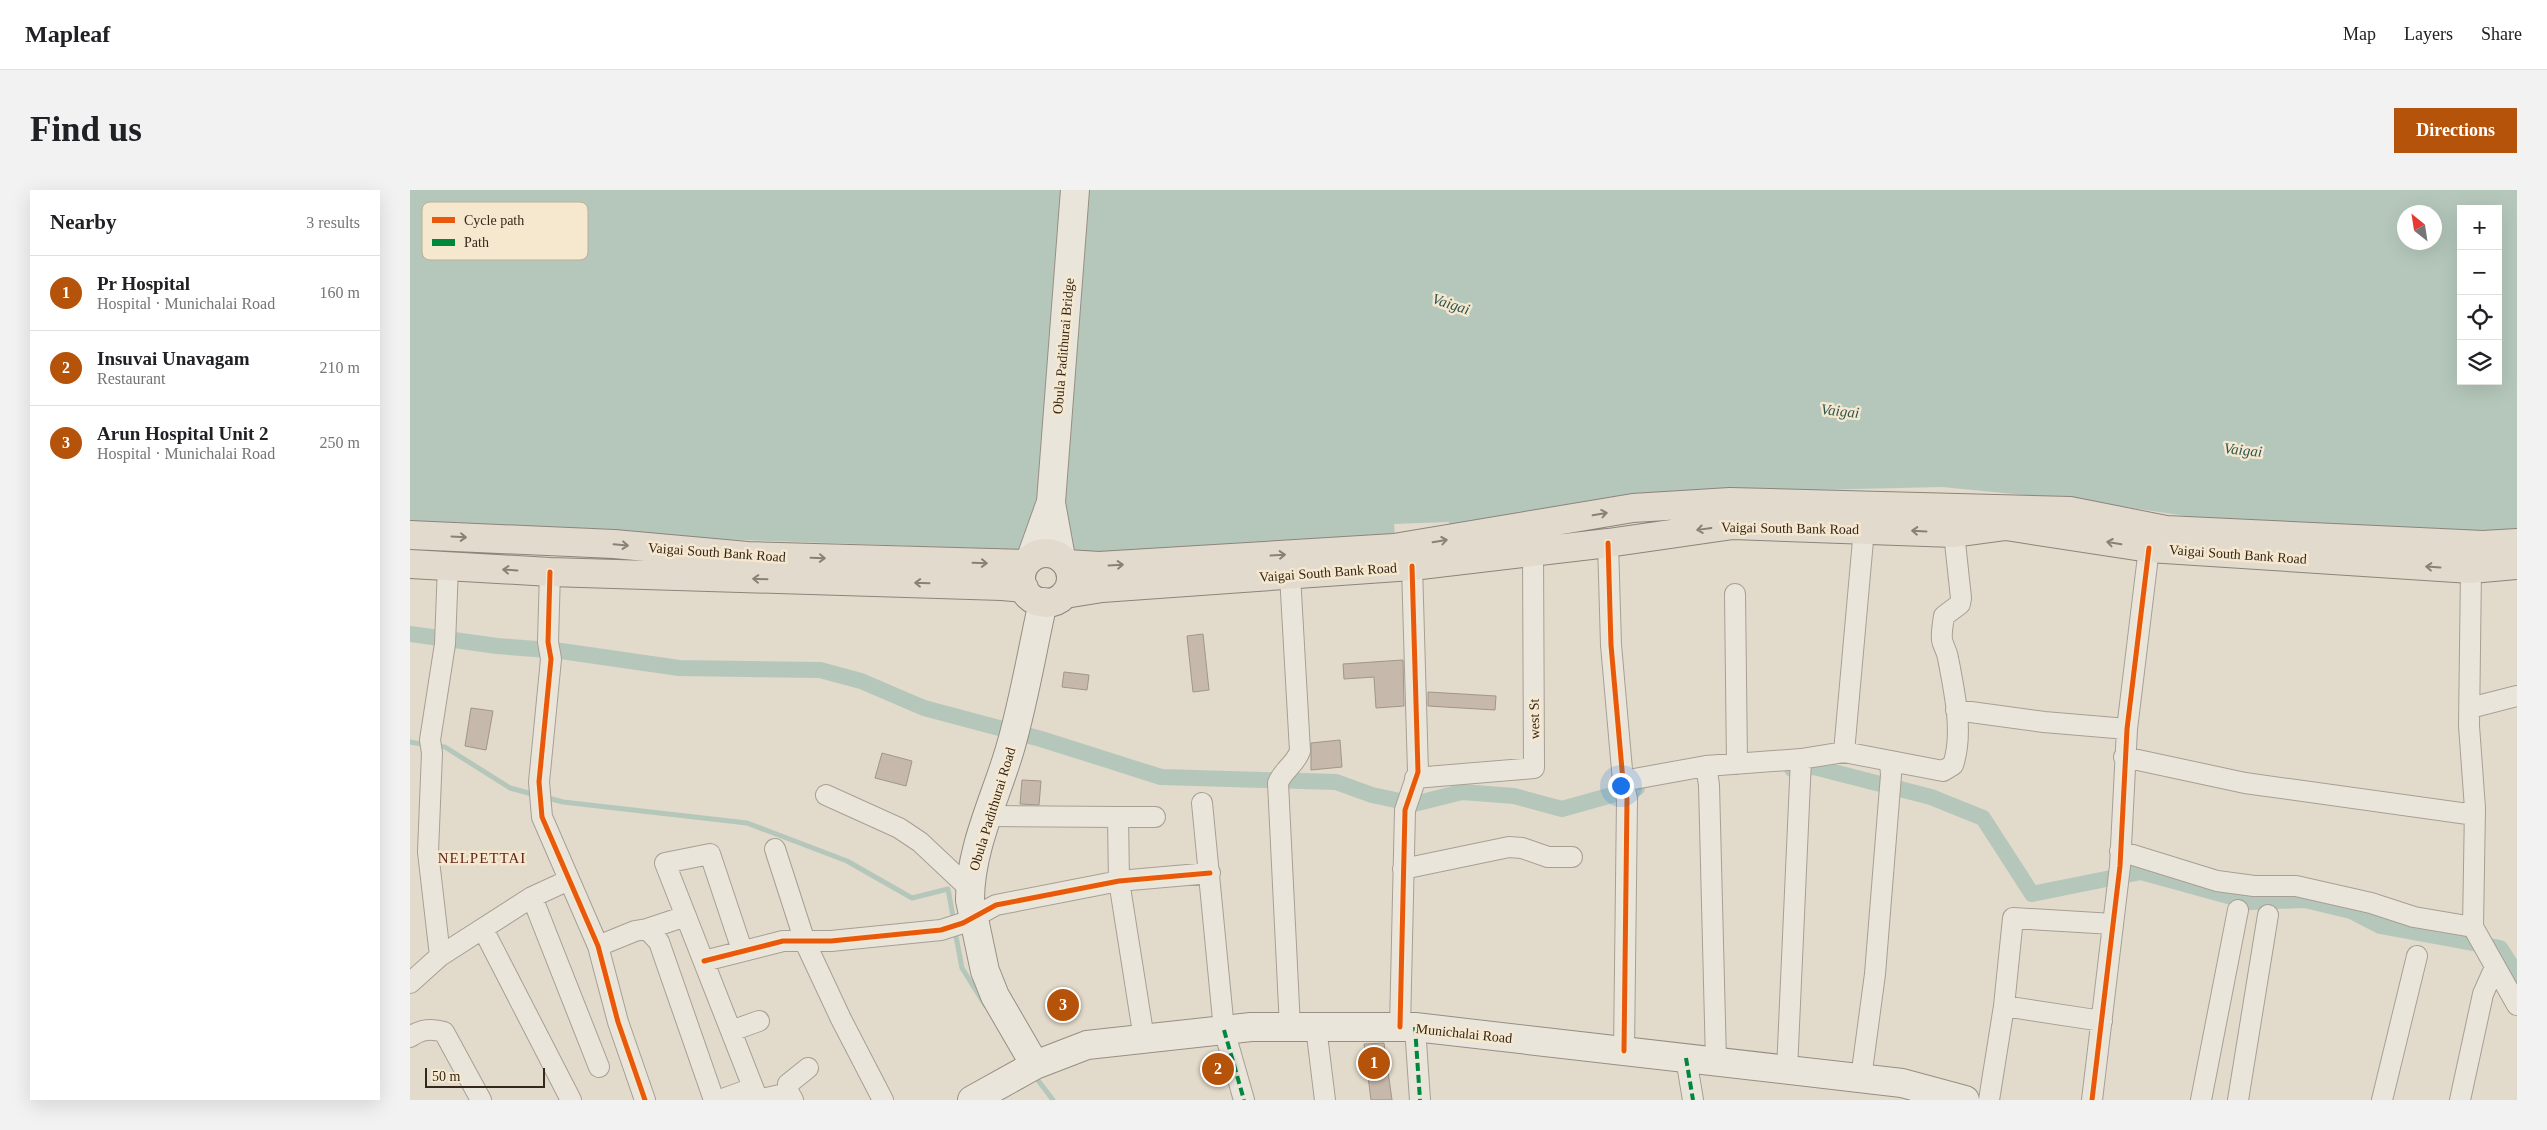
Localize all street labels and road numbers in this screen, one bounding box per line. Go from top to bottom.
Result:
street label: Obula Padithurai Bridge [1050,277,1077,415]
street label: Vaigai South Bank Road [1721,520,1859,537]
street label: Vaigai South Bank Road [648,540,786,565]
street label: Vaigai South Bank Road [2169,542,2307,567]
street label: Vaigai South Bank Road [1259,560,1397,585]
street label: west St [1527,698,1542,740]
street label: Obula Padithurai Road [967,746,1018,873]
street label: Munichalai Road [1415,1021,1513,1046]

